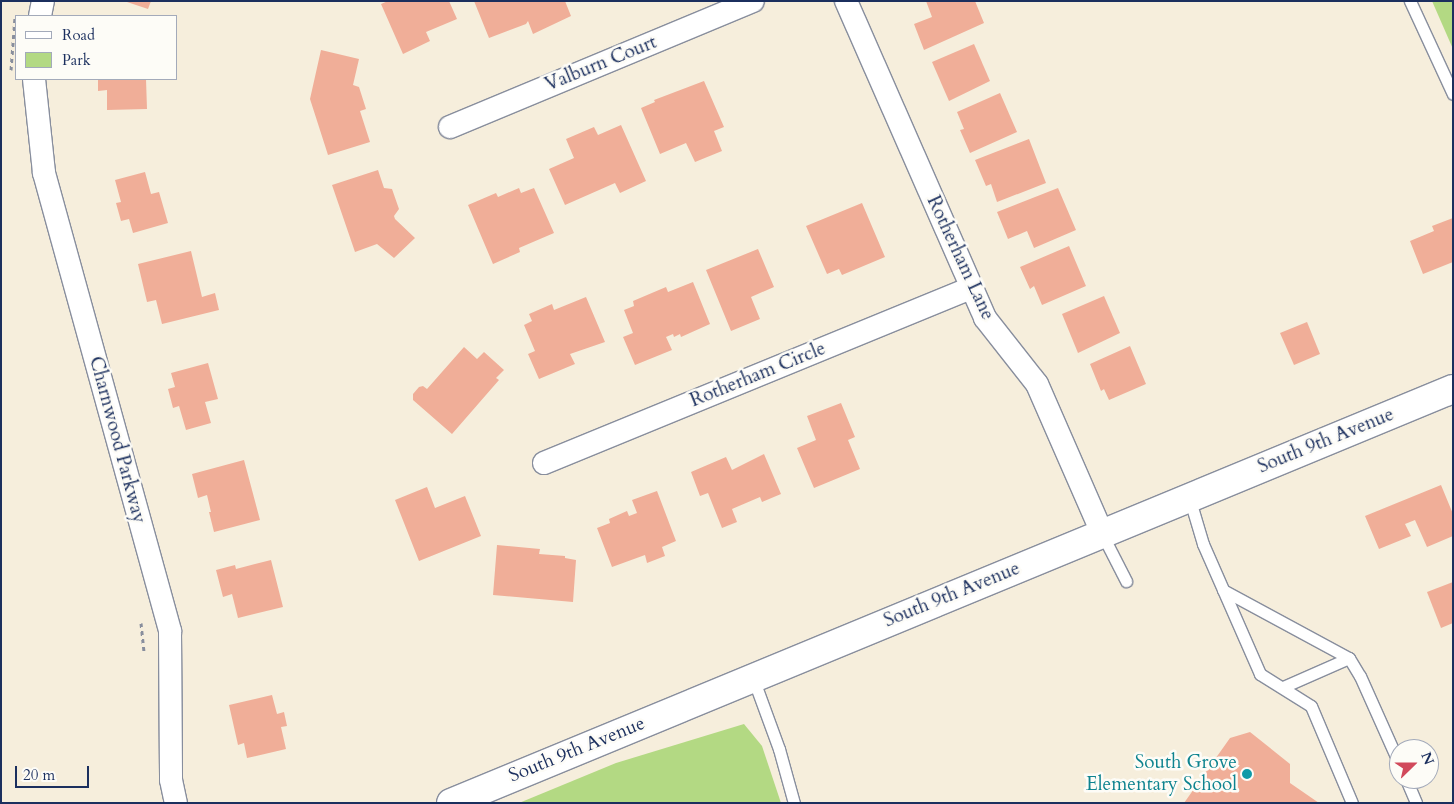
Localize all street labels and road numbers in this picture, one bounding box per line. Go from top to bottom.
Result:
street label: Valburn Court [542,31,660,97]
street label: Rotherham Lane [921,192,999,324]
street label: Rotherham Circle [687,337,829,413]
street label: Charnwood Parkway [84,354,150,526]
street label: South 9th Avenue [1255,403,1397,479]
street label: South 9th Avenue [881,557,1023,633]
street label: South 9th Avenue [506,712,648,788]

